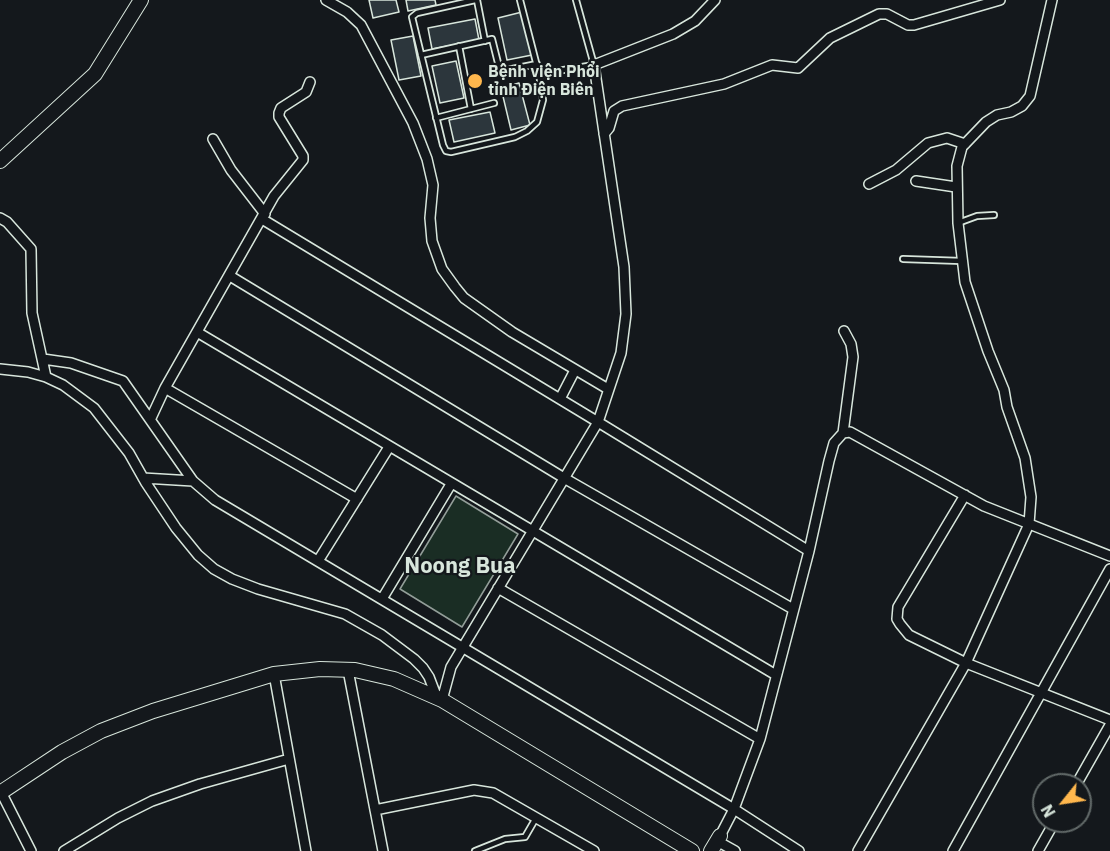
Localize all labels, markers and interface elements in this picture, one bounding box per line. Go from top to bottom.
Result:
place label: Bệnh viện Phổi tỉnh Điện Biên [488,62,600,100]
marker: Bệnh viện Phổi tỉnh Điện Biên [466,72,484,90]
district label: Noong Bua [404,554,516,580]
north arrow [1032,773,1092,833]
text: N [1037,801,1060,821]

